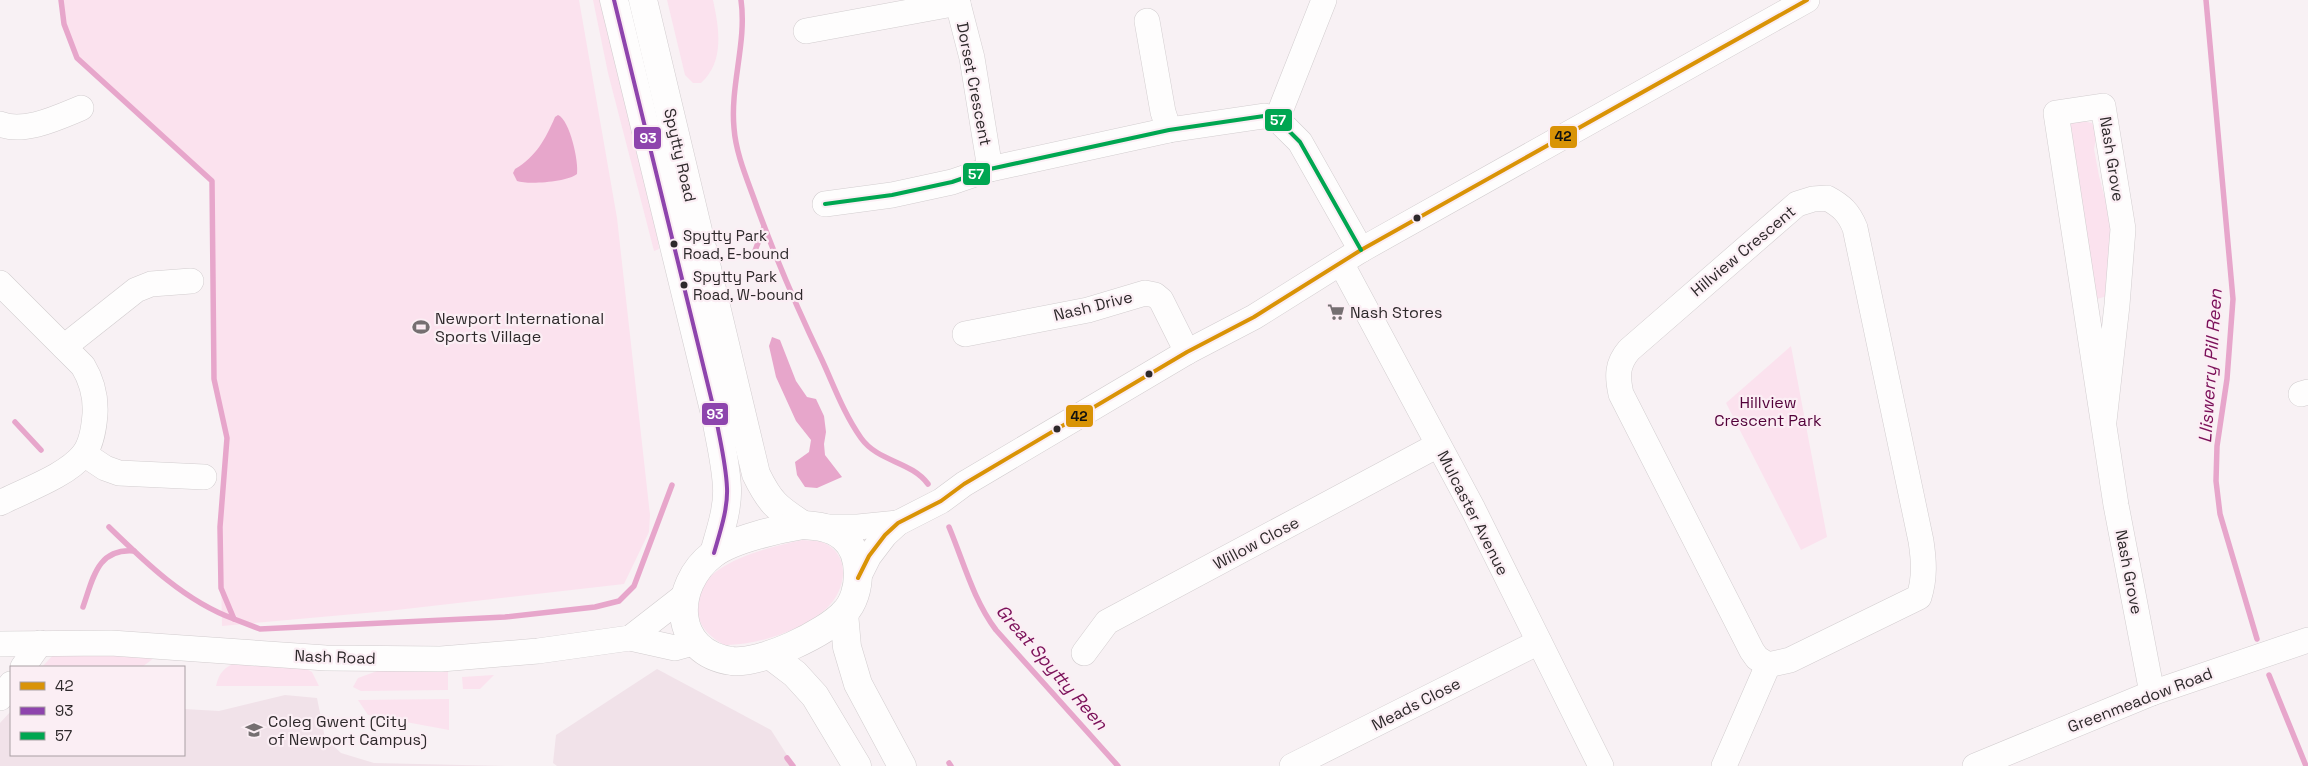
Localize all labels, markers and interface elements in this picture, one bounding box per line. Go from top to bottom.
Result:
street label: Dorset Crescent [952,20,996,148]
street label: Spytty Road [659,106,701,204]
line badge: 57 [1264,108,1293,132]
text: 57 [1270,111,1286,129]
street label: Nash Grove [2095,115,2129,203]
line badge: 42 [1549,125,1578,149]
line badge: 93 [633,126,662,150]
text: 42 [1554,127,1572,145]
text: 93 [639,129,657,147]
line badge: 57 [962,162,991,186]
text: 57 [968,165,984,183]
street label: Hillview Crescent [1686,201,1800,301]
unlabelled marker [1412,213,1422,223]
place label: Spytty Park Road, E-bound [683,226,789,263]
marker: Spytty Park Road, E-bound [669,239,679,249]
place label: Spytty Park Road, W-bound [693,267,803,304]
marker: Spytty Park Road, W-bound [679,280,689,290]
street label: Nash Drive [1051,286,1135,326]
water label: Lliswerry Pill Reen [2193,287,2227,444]
supermarket icon: Nash Stores [1326,302,1346,322]
place label: Nash Stores [1350,302,1443,323]
place label: Newport International Sports Village [435,308,604,347]
sports icon: Newport International Sports Village [411,317,431,337]
unlabelled marker [1144,369,1154,379]
park label: Hillview Crescent Park [1714,392,1822,431]
line badge: 93 [701,402,729,426]
line badge: 42 [1065,404,1094,428]
text: 93 [706,405,724,423]
text: 42 [1070,407,1088,425]
unlabelled marker [1052,424,1062,434]
street label: Mulcaster Avenue [1432,447,1514,579]
street label: Willow Close [1209,512,1303,574]
street label: Nash Grove [2111,528,2147,616]
water label: Great Spytty Reen [991,600,1113,735]
street label: Nash Road [294,645,376,669]
street label: Greenmeadow Road [2065,663,2215,737]
legend [10,666,185,756]
street label: Meads Close [1368,673,1464,735]
text: 42 [55,676,73,695]
text: 93 [55,701,73,720]
place label: Coleg Gwent (City of Newport Campus) [268,711,427,750]
school or university icon: Coleg Gwent (City of Newport Campus) [244,720,264,740]
text: 57 [55,726,72,745]

